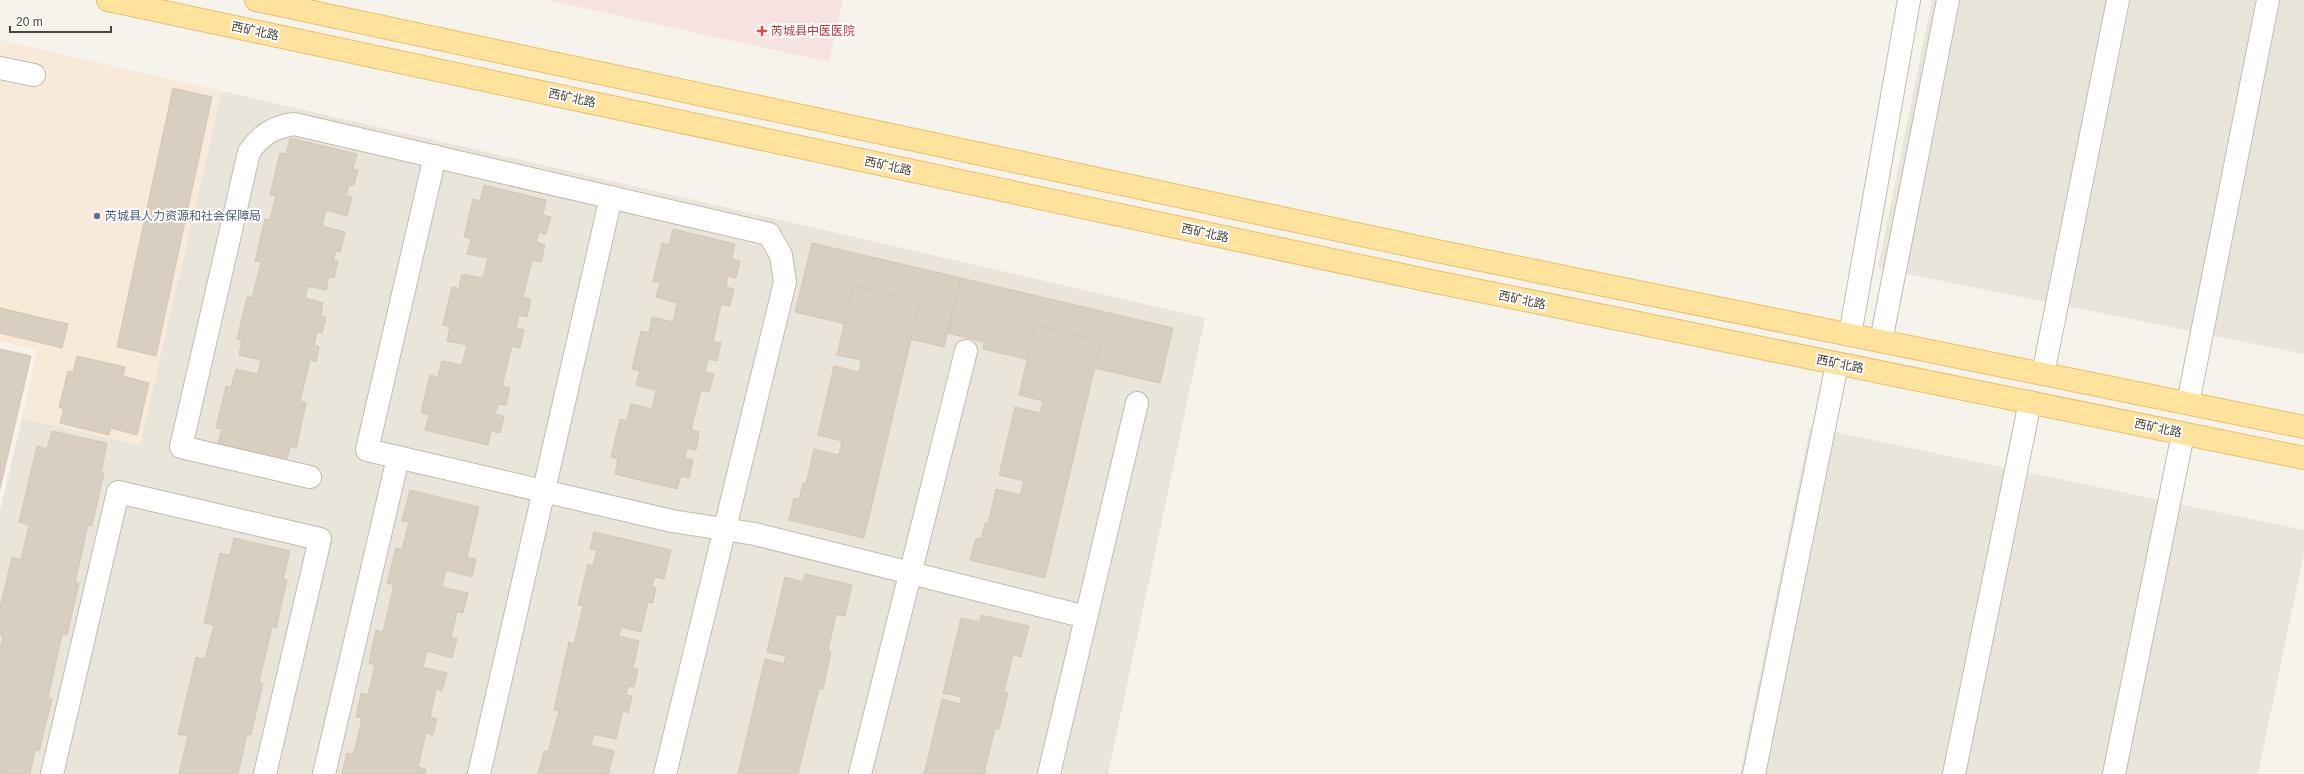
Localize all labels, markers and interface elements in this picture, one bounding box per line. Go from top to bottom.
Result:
scale bar [10,8,111,34]
text: 20 m [16,15,43,29]
street label: 西矿北路 [230,19,280,43]
place label: 芮城县中医医院 [771,24,855,38]
marker: 芮城县中医医院 [756,25,768,37]
street label: 西矿北路 [547,86,597,110]
street label: 西矿北路 [863,154,913,178]
place label: 芮城县人力资源和社会保障局 [105,209,261,223]
marker: 芮城县人力资源和社会保障局 [92,211,102,221]
street label: 西矿北路 [1180,221,1230,245]
street label: 西矿北路 [1497,288,1547,312]
street label: 西矿北路 [1815,353,1865,375]
street label: 西矿北路 [2133,416,2183,440]

